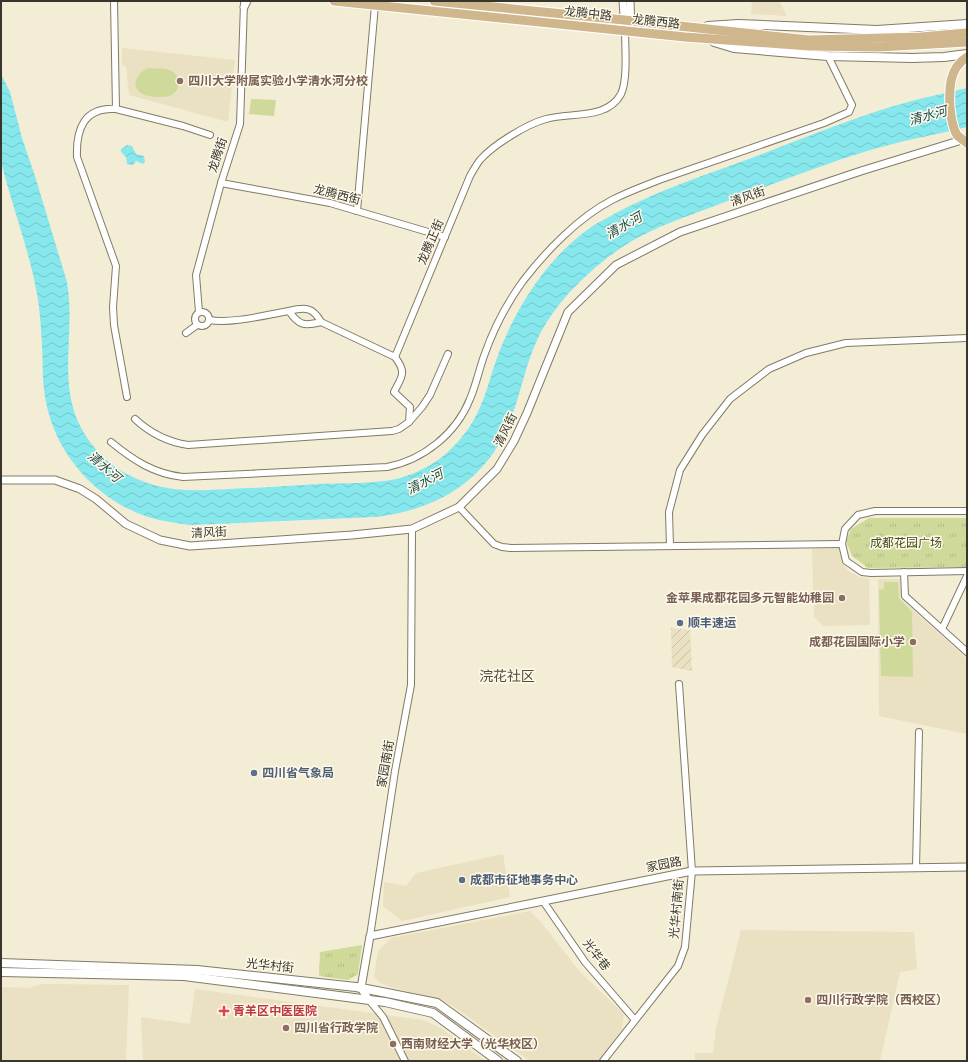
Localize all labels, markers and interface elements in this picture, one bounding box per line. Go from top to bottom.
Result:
street label: 龙腾中路 [563,3,613,25]
street label: 龙腾西路 [631,11,681,33]
place label: 四川大学附属实验小学清水河分校 [188,73,368,90]
marker: 四川大学附属实验小学清水河分校 [175,76,185,86]
water label: 清水河 [907,101,952,130]
street label: 龙腾街 [204,135,232,175]
street label: 龙腾西街 [312,181,362,209]
street label: 清风街 [728,183,768,211]
water label: 清水河 [603,207,648,244]
street label: 龙腾正街 [414,217,448,267]
street label: 清风街 [490,410,522,450]
water label: 清水河 [83,447,127,489]
water label: 清水河 [404,464,449,499]
street label: 清风街 [191,524,227,542]
park label: 成都花园广场 [870,535,942,552]
place label: 金苹果成都花园多元智能幼稚园 [666,590,834,607]
marker: 金苹果成都花园多元智能幼稚园 [837,593,847,603]
place label: 顺丰速运 [688,615,736,632]
marker: 顺丰速运 [675,618,685,628]
place label: 成都花园国际小学 [809,634,905,651]
marker: 成都花园国际小学 [908,637,918,647]
district label: 浣花社区 [479,667,535,687]
street label: 家园南街 [373,739,399,789]
place label: 四川省气象局 [262,765,334,782]
marker: 四川省气象局 [249,768,259,778]
street label: 家园路 [645,853,683,877]
place label: 成都市征地事务中心 [470,872,578,889]
marker: 成都市征地事务中心 [457,875,467,885]
street label: 光华村南街 [666,878,688,940]
street label: 光华巷 [578,936,614,974]
street label: 光华村街 [245,955,295,977]
place label: 四川行政学院（西校区） [816,992,948,1009]
marker: 四川行政学院（西校区） [803,995,813,1005]
place label: 青羊区中医医院 [233,1003,317,1020]
marker: 青羊区中医医院 [218,1005,230,1017]
place label: 四川省行政学院 [294,1020,378,1037]
marker: 四川省行政学院 [281,1023,291,1033]
place label: 西南财经大学（光华校区） [401,1036,545,1053]
marker: 西南财经大学（光华校区） [388,1039,398,1049]

